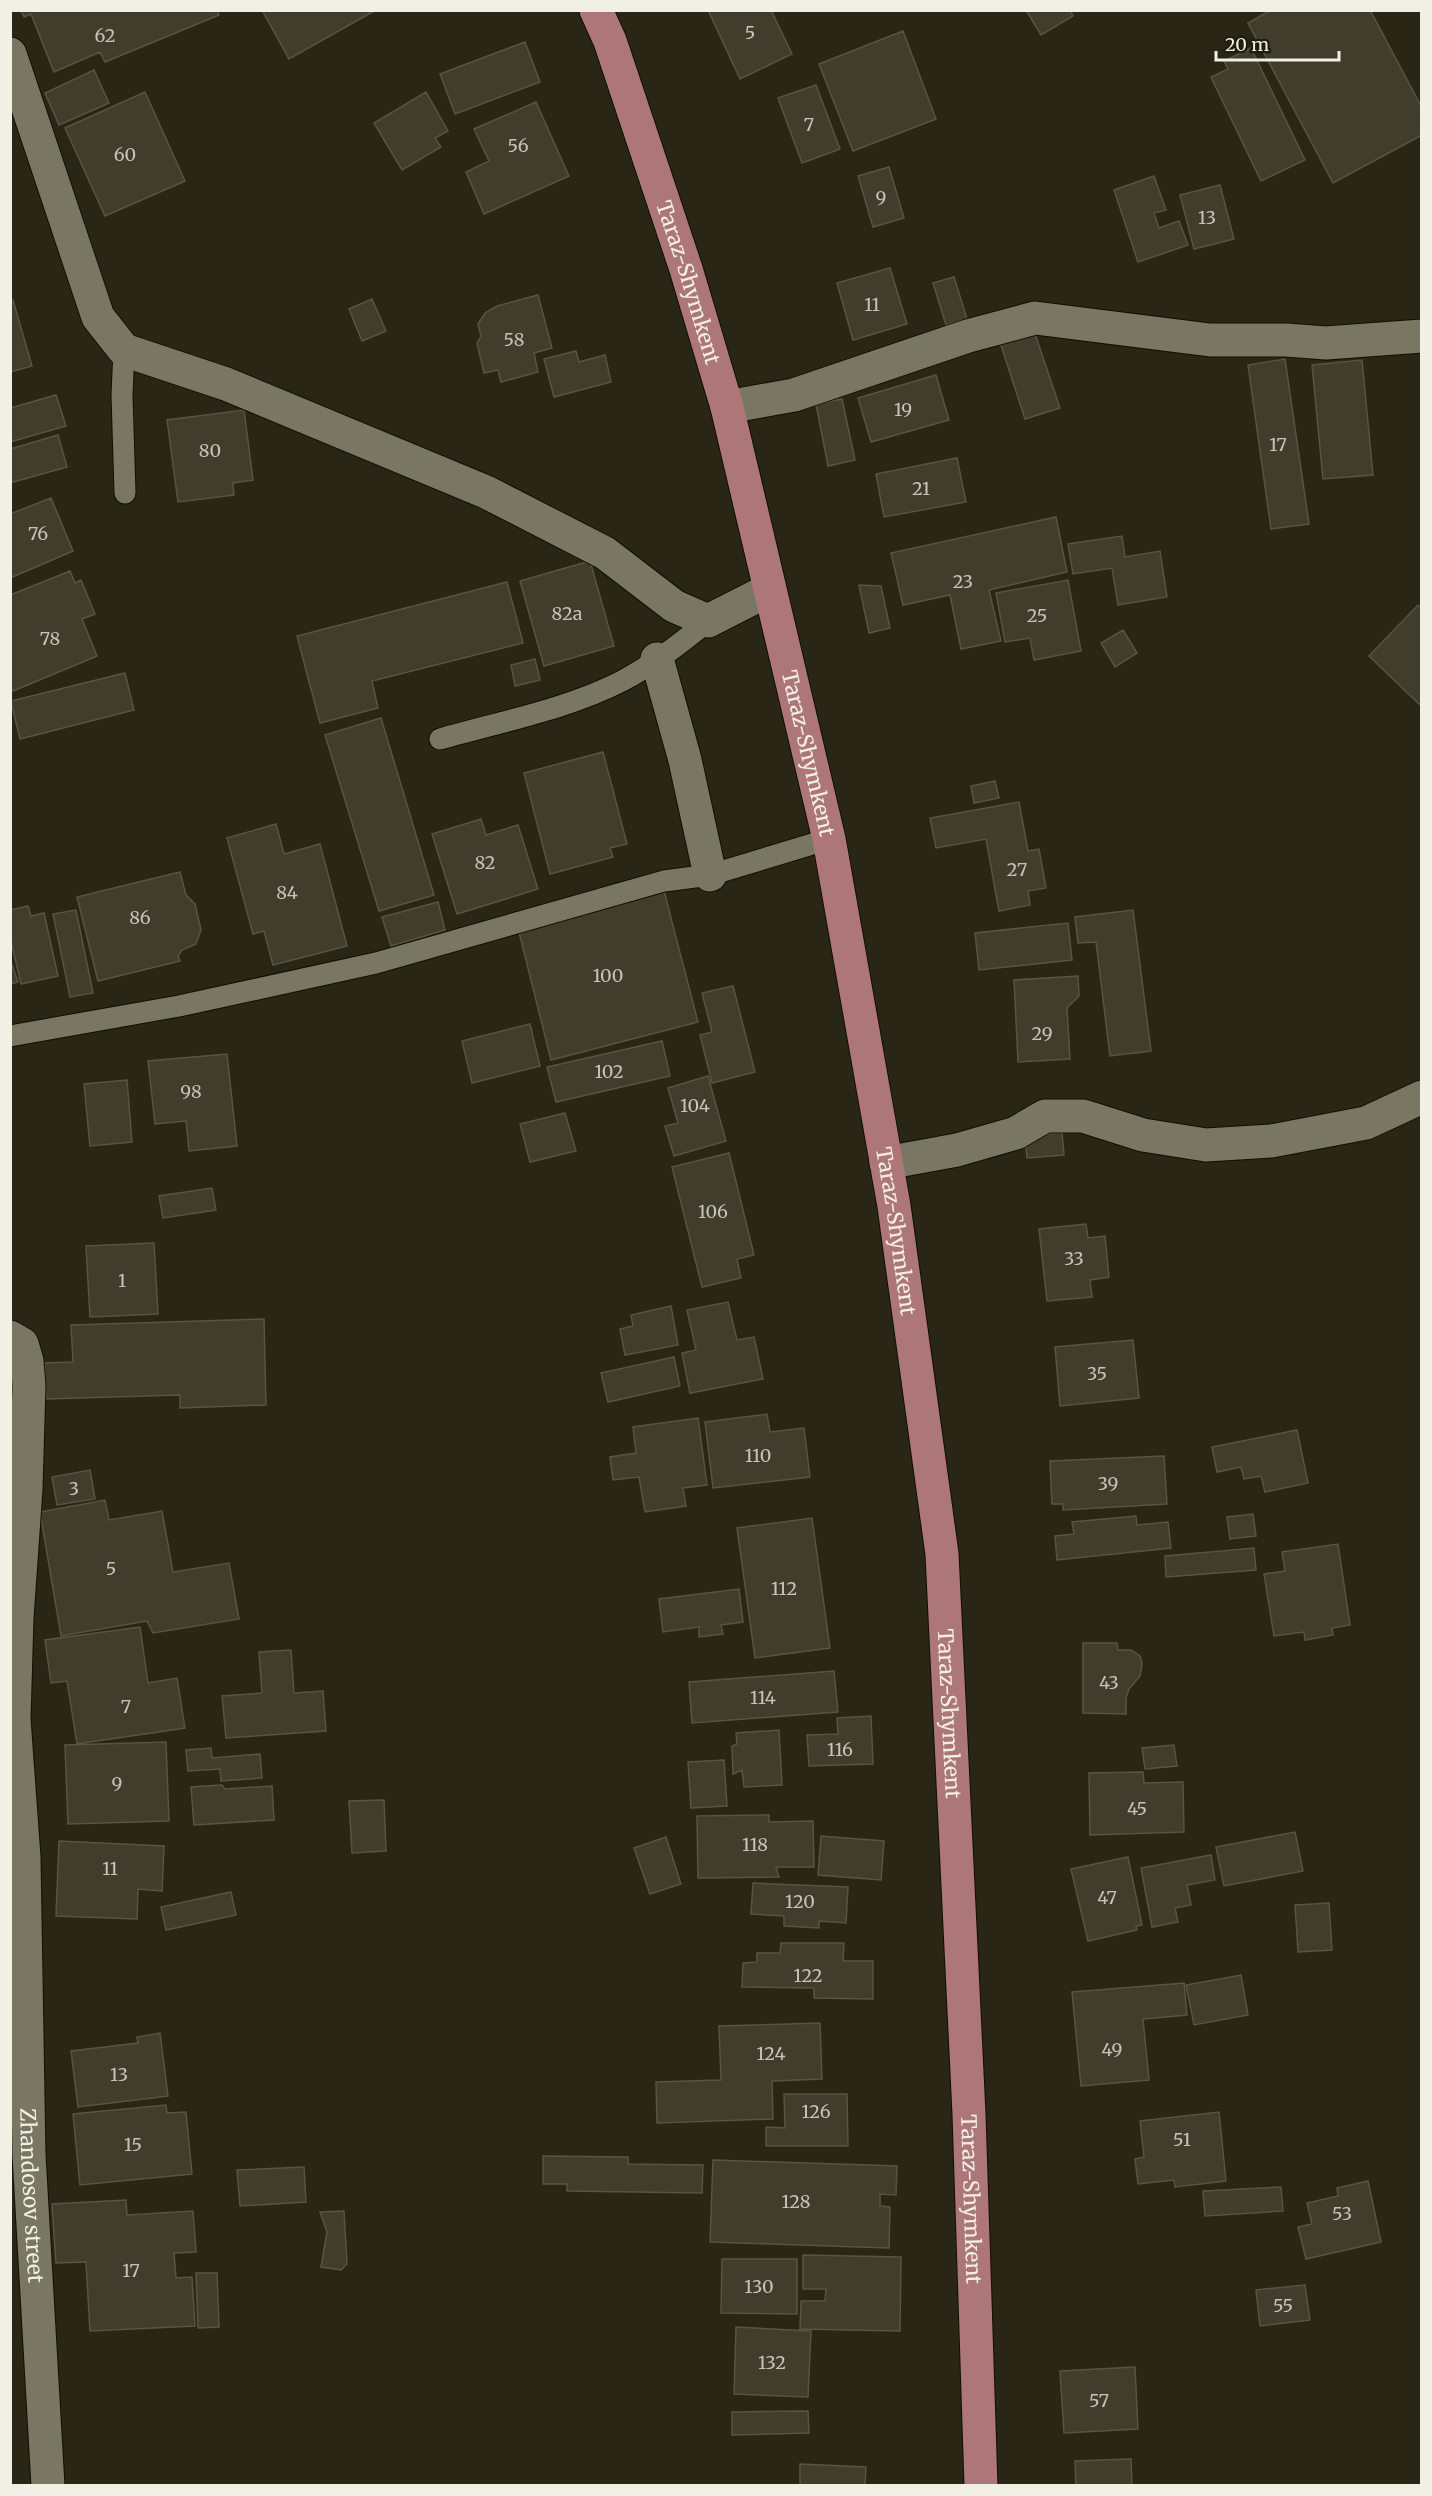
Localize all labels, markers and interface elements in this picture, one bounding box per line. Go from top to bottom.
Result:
house number: 5 [745,21,755,44]
house number: 62 [95,24,115,47]
scale bar [1216,24,1339,62]
text: 20 m [1225,33,1269,56]
house number: 7 [804,113,814,136]
house number: 56 [507,134,529,157]
house number: 60 [114,143,136,166]
house number: 9 [876,186,886,209]
street label: Taraz-Shymkent [651,197,727,367]
house number: 13 [1198,206,1216,229]
house number: 11 [864,293,880,316]
house number: 58 [504,328,524,351]
house number: 19 [894,398,912,421]
house number: 17 [1269,433,1287,456]
house number: 80 [199,439,221,462]
house number: 21 [912,477,930,500]
house number: 76 [28,522,48,545]
house number: 23 [953,570,973,593]
house number: 82а [552,602,583,625]
house number: 25 [1027,604,1047,627]
house number: 78 [40,627,60,650]
street label: Taraz-Shymkent [776,667,841,839]
house number: 82 [474,851,496,874]
house number: 27 [1007,858,1027,881]
house number: 84 [276,881,298,904]
house number: 86 [129,906,151,929]
house number: 100 [593,964,623,987]
house number: 29 [1031,1022,1053,1045]
house number: 102 [594,1060,624,1083]
house number: 98 [180,1080,202,1103]
house number: 104 [680,1094,710,1117]
street label: Taraz-Shymkent [870,1145,922,1317]
house number: 106 [698,1200,728,1223]
house number: 33 [1064,1247,1084,1270]
house number: 1 [118,1269,126,1292]
house number: 35 [1087,1362,1107,1385]
house number: 110 [745,1444,771,1467]
house number: 39 [1098,1472,1118,1495]
house number: 3 [69,1477,79,1500]
house number: 5 [106,1557,116,1580]
house number: 112 [771,1577,797,1600]
street label: Taraz-Shymkent [932,1628,967,1799]
house number: 43 [1099,1671,1119,1694]
house number: 114 [750,1686,776,1709]
house number: 7 [121,1695,131,1718]
house number: 116 [827,1738,853,1761]
house number: 9 [112,1772,122,1795]
house number: 45 [1127,1797,1147,1820]
house number: 118 [742,1833,768,1856]
house number: 11 [102,1857,118,1880]
house number: 47 [1097,1886,1117,1909]
house number: 120 [785,1890,815,1913]
house number: 122 [794,1964,822,1987]
house number: 49 [1102,2038,1122,2061]
house number: 124 [756,2042,786,2065]
house number: 13 [110,2063,128,2086]
house number: 126 [801,2100,831,2123]
street label: Zhandosov street [15,2108,50,2284]
street label: Taraz-Shymkent [956,2114,988,2284]
house number: 51 [1173,2128,1191,2151]
house number: 15 [124,2133,142,2156]
house number: 128 [781,2190,811,2213]
house number: 53 [1332,2202,1352,2225]
house number: 17 [122,2259,140,2282]
house number: 130 [744,2275,774,2298]
house number: 55 [1273,2294,1293,2317]
house number: 132 [758,2351,786,2374]
house number: 57 [1089,2389,1109,2412]

